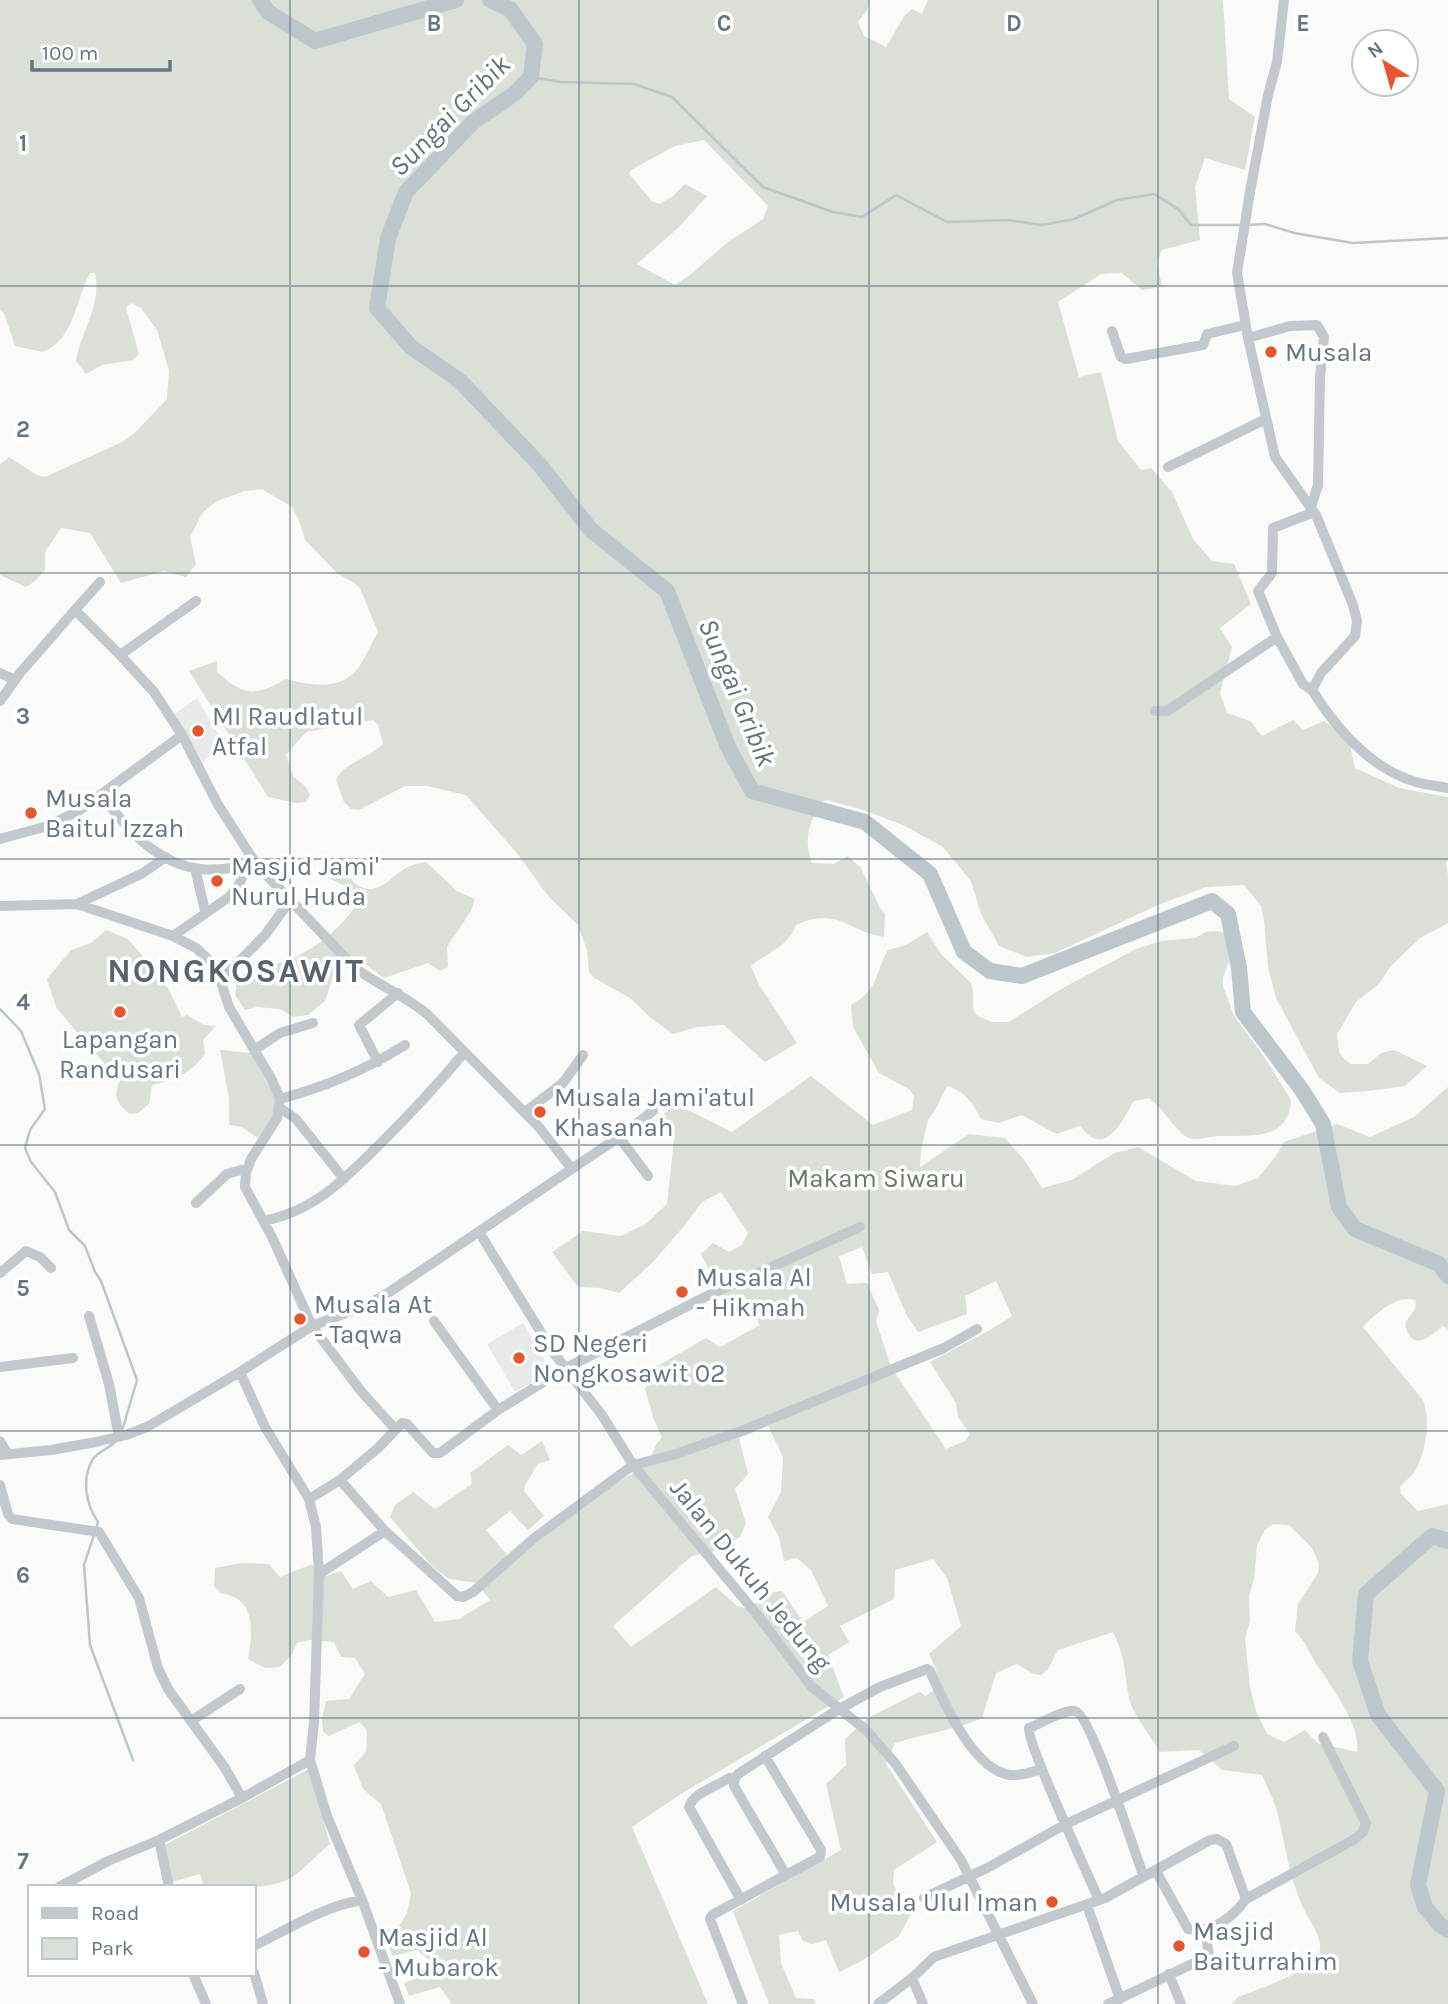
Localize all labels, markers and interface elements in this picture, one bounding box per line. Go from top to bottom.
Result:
text: B [427,10,441,37]
text: C [717,10,731,37]
text: D [1006,10,1022,37]
text: E [1296,10,1310,37]
scale bar [32,28,170,72]
north arrow [1350,28,1420,98]
text: N [1363,37,1387,63]
text: 100 m [42,41,99,65]
water label: Sungai Gribik [382,47,517,183]
text: 1 [19,130,27,157]
place label: Musala [1285,337,1372,368]
marker: Musala [1263,344,1279,360]
text: 2 [16,416,30,443]
water label: Sungai Gribik [692,613,784,772]
place label: MI Raudlatul Atfal [212,701,363,762]
text: 3 [16,703,30,730]
marker: MI Raudlatul Atfal [190,723,206,739]
place label: Musala Baitul Izzah [45,783,184,844]
marker: Musala Baitul Izzah [23,805,39,821]
place label: Masjid Jami' Nurul Huda [231,851,379,912]
marker: Masjid Jami' Nurul Huda [209,873,225,889]
district label: NONGKOSAWIT [107,952,365,990]
text: 4 [16,989,30,1016]
marker: Lapangan Randusari [112,1004,128,1020]
place label: Lapangan Randusari [59,1024,181,1085]
place label: Musala Jami'atul Khasanah [554,1082,755,1143]
marker: Musala Jami'atul Khasanah [532,1104,548,1120]
park label: Makam Siwaru [787,1163,965,1194]
place label: Musala Al - Hikmah [696,1262,812,1323]
text: 5 [16,1275,30,1302]
marker: Musala Al - Hikmah [674,1284,690,1300]
place label: Musala At - Taqwa [314,1289,432,1350]
marker: Musala At - Taqwa [292,1311,308,1327]
place label: SD Negeri Nongkosawit 02 [533,1328,725,1389]
marker: SD Negeri Nongkosawit 02 [511,1350,527,1366]
street label: Jalan Dukuh Jedung [663,1473,838,1678]
text: 6 [16,1562,30,1589]
text: 7 [17,1848,29,1875]
legend [28,1885,256,1976]
place label: Musala Ulul Iman [829,1887,1038,1918]
marker: Musala Ulul Iman [1044,1894,1060,1910]
text: Road [91,1901,139,1925]
place label: Masjid Baiturrahim [1193,1916,1338,1977]
place label: Masjid Al - Mubarok [378,1922,499,1983]
text: Park [91,1936,134,1960]
marker: Masjid Baiturrahim [1171,1938,1187,1954]
marker: Masjid Al - Mubarok [356,1944,372,1960]

